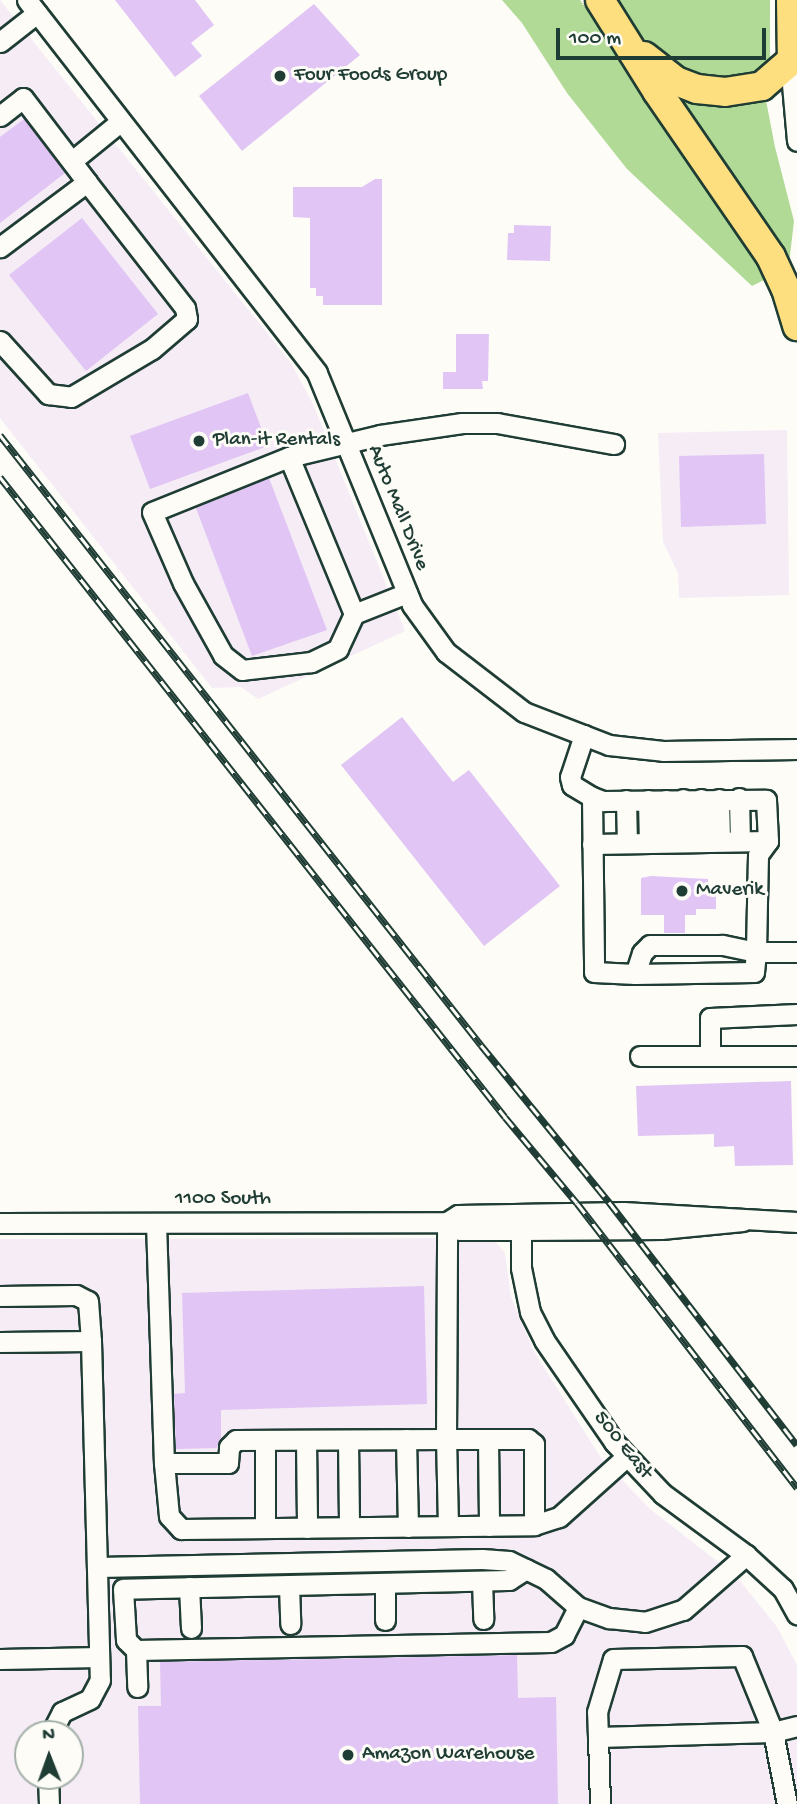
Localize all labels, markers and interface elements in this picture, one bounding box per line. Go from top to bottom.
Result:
scale bar [559,14,769,58]
text: 100 m [569,27,621,52]
place label: Four Foods Group [294,63,447,89]
marker: Four Foods Group [272,68,288,84]
place label: Plan-it Rentals [213,428,340,454]
marker: Plan-it Rentals [191,433,207,449]
street label: Auto Mall Drive [360,442,434,574]
place label: Maverik [696,878,764,904]
marker: Maverik [674,883,690,899]
street label: 1100 South [175,1187,271,1213]
street label: 500 East [587,1407,657,1485]
north arrow [14,1720,84,1790]
text: N [42,1724,55,1747]
place label: Amazon Warehouse [362,1742,534,1768]
marker: Amazon Warehouse [340,1747,356,1763]

